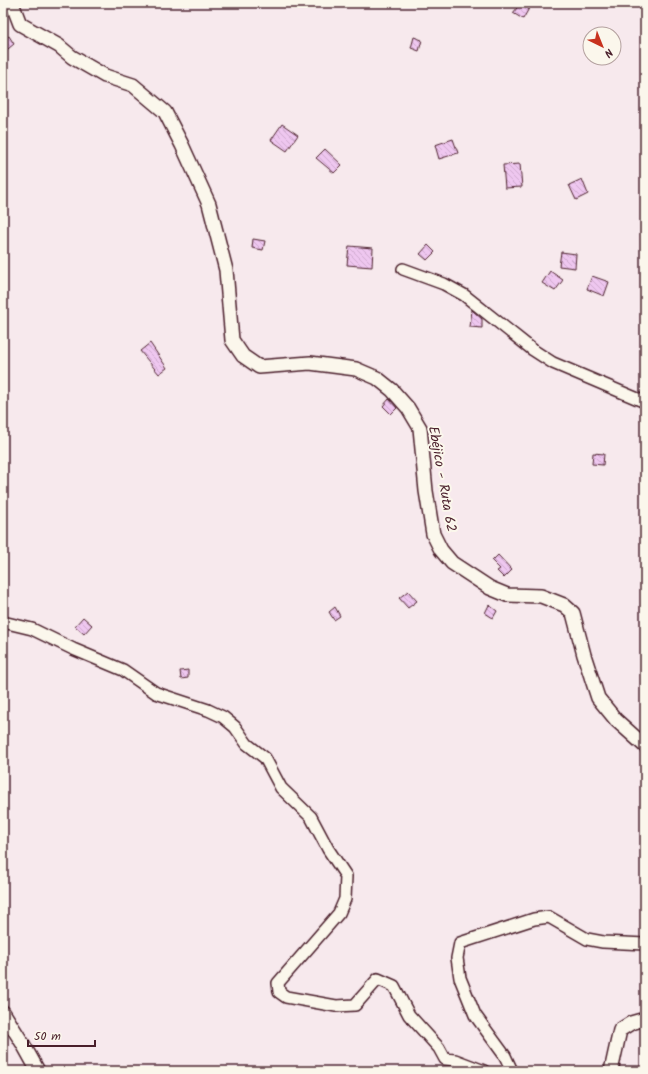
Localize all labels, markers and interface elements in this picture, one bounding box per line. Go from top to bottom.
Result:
north arrow [582,26,622,66]
text: N [599,44,617,62]
street label: Ebéjico - Ruta 62 [422,424,462,534]
scale bar [28,1022,95,1048]
text: 50 m [34,1027,61,1046]

